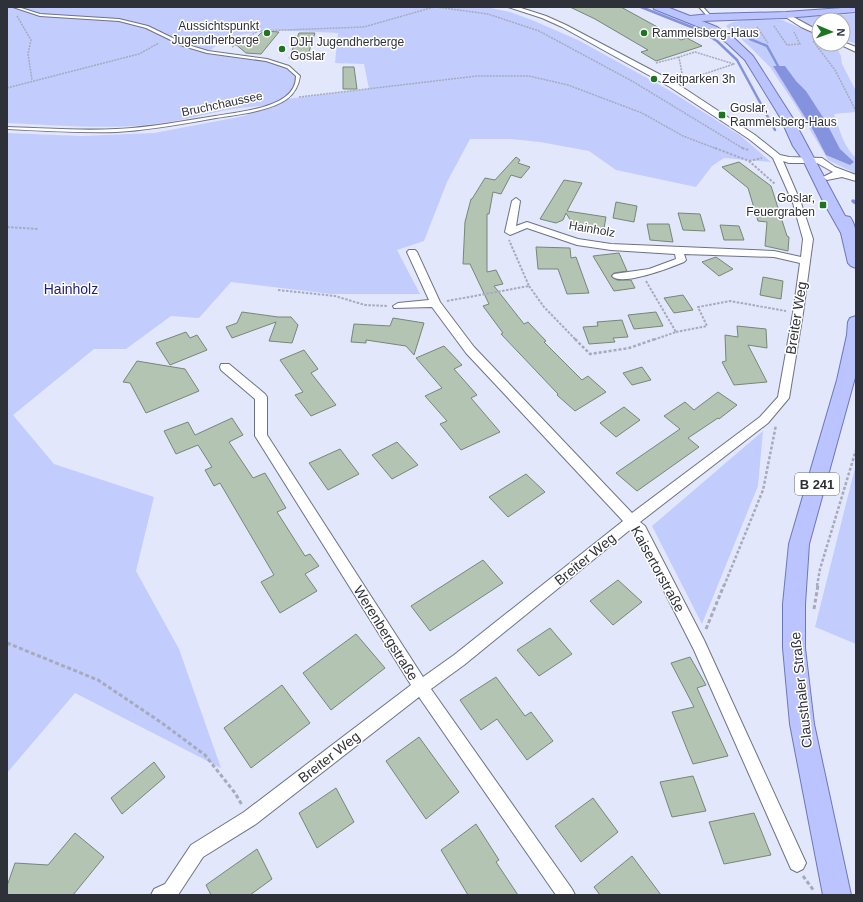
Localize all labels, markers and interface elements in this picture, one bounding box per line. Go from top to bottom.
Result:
north arrow [811,12,851,52]
place label: Aussichtspunkt Jugendherberge [172,19,260,47]
place label: Rammelsberg-Haus [652,26,759,40]
marker: Aussichtspunkt Jugendherberge [262,28,272,38]
marker: Rammelsberg-Haus [639,28,649,38]
text: N [835,28,847,37]
place label: DJH Jugendherberge Goslar [290,35,404,63]
marker: DJH Jugendherberge Goslar [277,44,287,54]
place label: Zeitparken 3h [662,72,735,86]
marker: Zeitparken 3h [649,74,659,84]
street label: Bruchchaussee [180,88,264,119]
place label: Goslar, Rammelsberg-Haus [730,101,837,129]
marker: Goslar, Rammelsberg-Haus [717,110,727,120]
place label: Goslar, Feuergraben [746,191,815,219]
marker: Goslar, Feuergraben [818,200,828,210]
street label: Hainholz [568,218,616,240]
street label: Breiter Weg [782,280,810,356]
park label: Hainholz [44,281,98,297]
road number: B 241 [795,473,839,495]
street label: Kaisertorstraße [628,523,688,615]
street label: Breiter Weg [551,530,619,588]
street label: Werenbergstraße [350,583,422,683]
street label: Clausthaler Straße [787,631,815,749]
street label: Breiter Weg [295,728,363,786]

